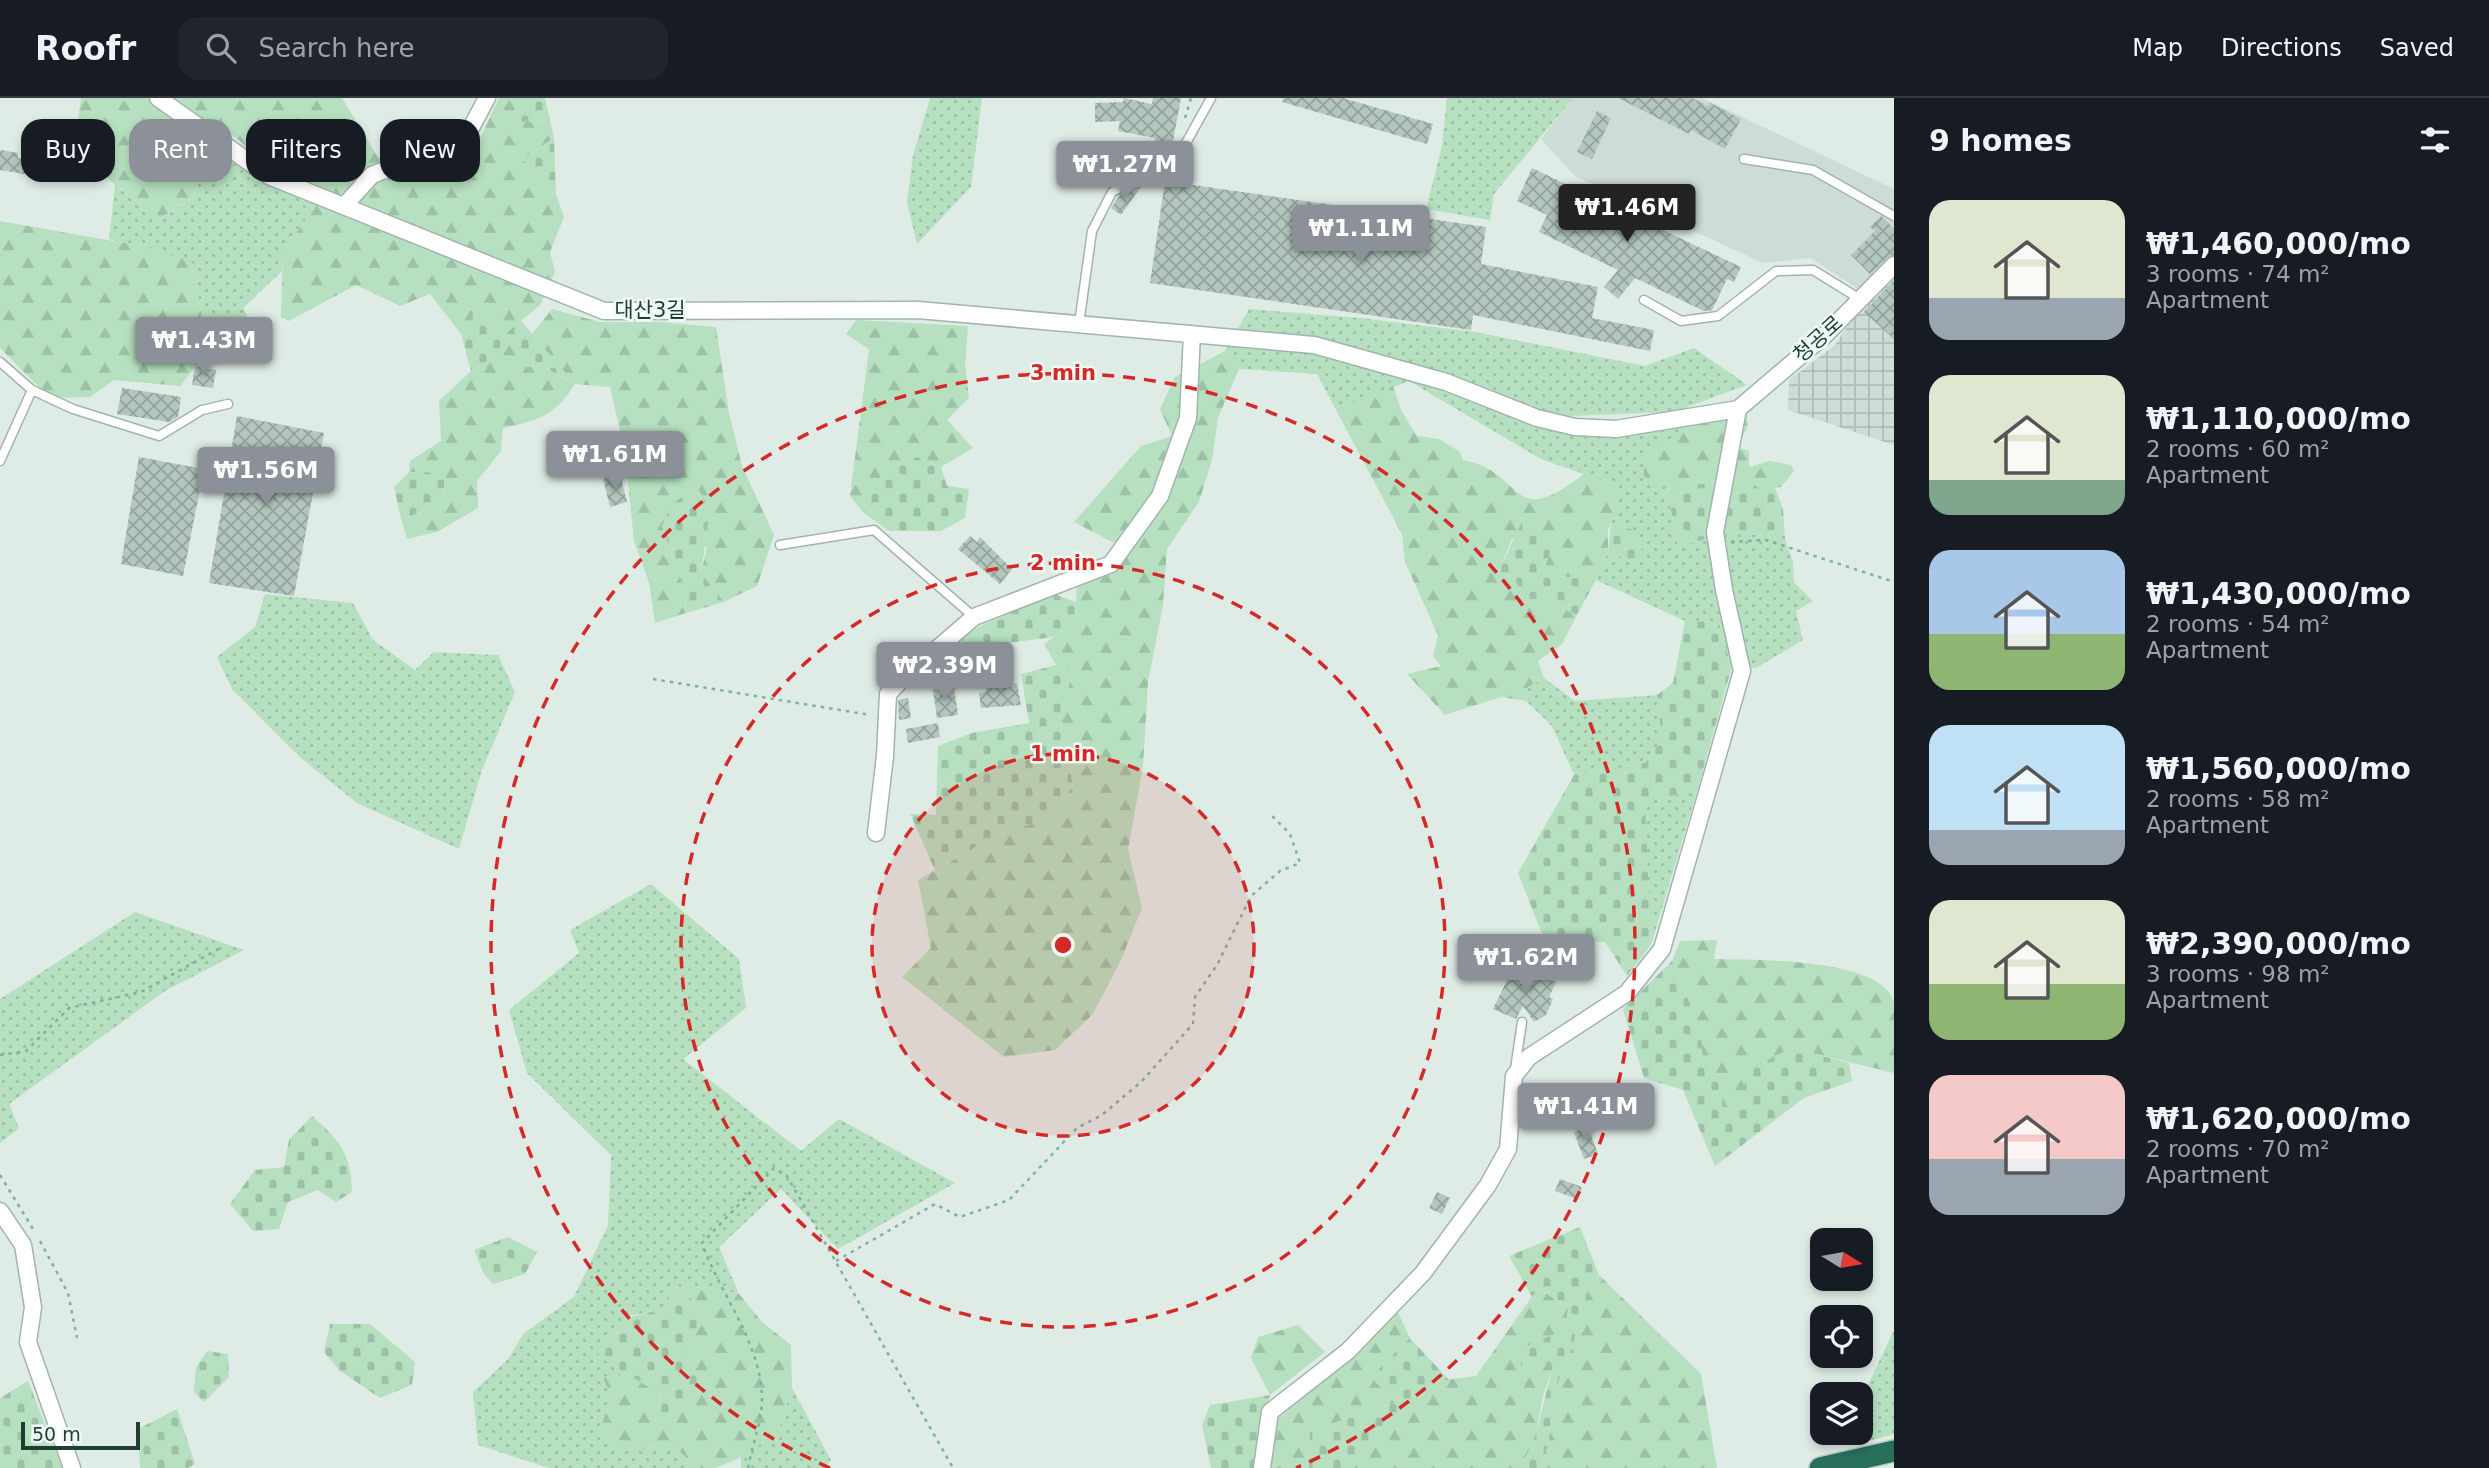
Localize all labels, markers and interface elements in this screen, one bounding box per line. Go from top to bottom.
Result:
search box [178,17,668,80]
text: Roofr [35,29,136,68]
icon: search [202,29,240,67]
text: Search here [258,33,415,63]
text: Map [2132,34,2183,62]
text: Directions [2221,34,2342,62]
text: Saved [2380,34,2454,62]
chip: Buy [21,119,115,182]
chip: Rent [129,119,232,182]
chip: Filters [246,119,366,182]
chip: New [380,119,480,182]
icon: filters [2416,121,2454,159]
text: 9 homes [1929,123,2072,158]
pin: ₩1.27M [1068,141,1182,201]
text: ₩1.27M [1072,151,1178,177]
pin: ₩1.46M [1570,184,1684,244]
text: ₩1.46M [1574,194,1680,220]
pin: ₩1.11M [1304,206,1418,265]
text: ₩1.11M [1308,215,1414,241]
text: ₩1,460,000/mo [2146,226,2411,261]
icon: home [1985,228,2069,312]
text: 3 rooms · 74 m² [2146,261,2330,287]
text: Apartment [2146,287,2269,313]
street label: 대산3길 [614,298,686,322]
street label: 청공로 [1788,311,1848,367]
pin: ₩1.43M [147,317,261,377]
text: ₩1.43M [151,327,257,353]
text: 3 min [1030,361,1096,385]
text: ₩1,110,000/mo [2146,401,2411,436]
icon: home [1985,403,2069,487]
pin: ₩1.61M [558,432,672,491]
text: 2 rooms · 60 m² [2146,436,2330,462]
text: ₩1.61M [562,441,668,467]
pin: ₩1.56M [209,448,323,507]
text: ₩1.56M [213,457,319,483]
text: Apartment [2146,462,2269,488]
text: 2 min [1030,551,1096,575]
text: ₩1,430,000/mo [2146,576,2411,611]
icon: home [1985,578,2069,662]
text: 2 rooms · 54 m² [2146,611,2330,637]
text: Apartment [2146,637,2269,663]
pin: ₩2.39M [888,642,1002,702]
text: ₩2.39M [892,652,998,678]
text: 1 min [1030,742,1096,766]
text: ₩1,560,000/mo [2146,751,2411,786]
icon: home [1985,753,2069,837]
text: 2 rooms · 58 m² [2146,786,2330,812]
text: Apartment [2146,812,2269,838]
text: ₩2,390,000/mo [2146,926,2411,961]
icon: home [1985,928,2069,1012]
centre of rings [1051,933,1075,957]
pin: ₩1.62M [1469,934,1583,994]
text: ₩1.62M [1473,944,1579,970]
text: 3 rooms · 98 m² [2146,961,2330,987]
text: Apartment [2146,987,2269,1013]
pin: ₩1.41M [1529,1084,1643,1143]
text: ₩1.41M [1533,1093,1639,1119]
text: ₩1,620,000/mo [2146,1101,2411,1136]
icon: home [1985,1103,2069,1187]
text: 2 rooms · 70 m² [2146,1136,2330,1162]
text: Apartment [2146,1162,2269,1188]
north arrow [1810,1228,1872,1292]
map controls [1810,1228,1873,1445]
button: locate [1810,1305,1873,1368]
button: layers [1810,1382,1873,1445]
scale bar [21,1419,140,1451]
text: 50 m [32,1423,81,1445]

